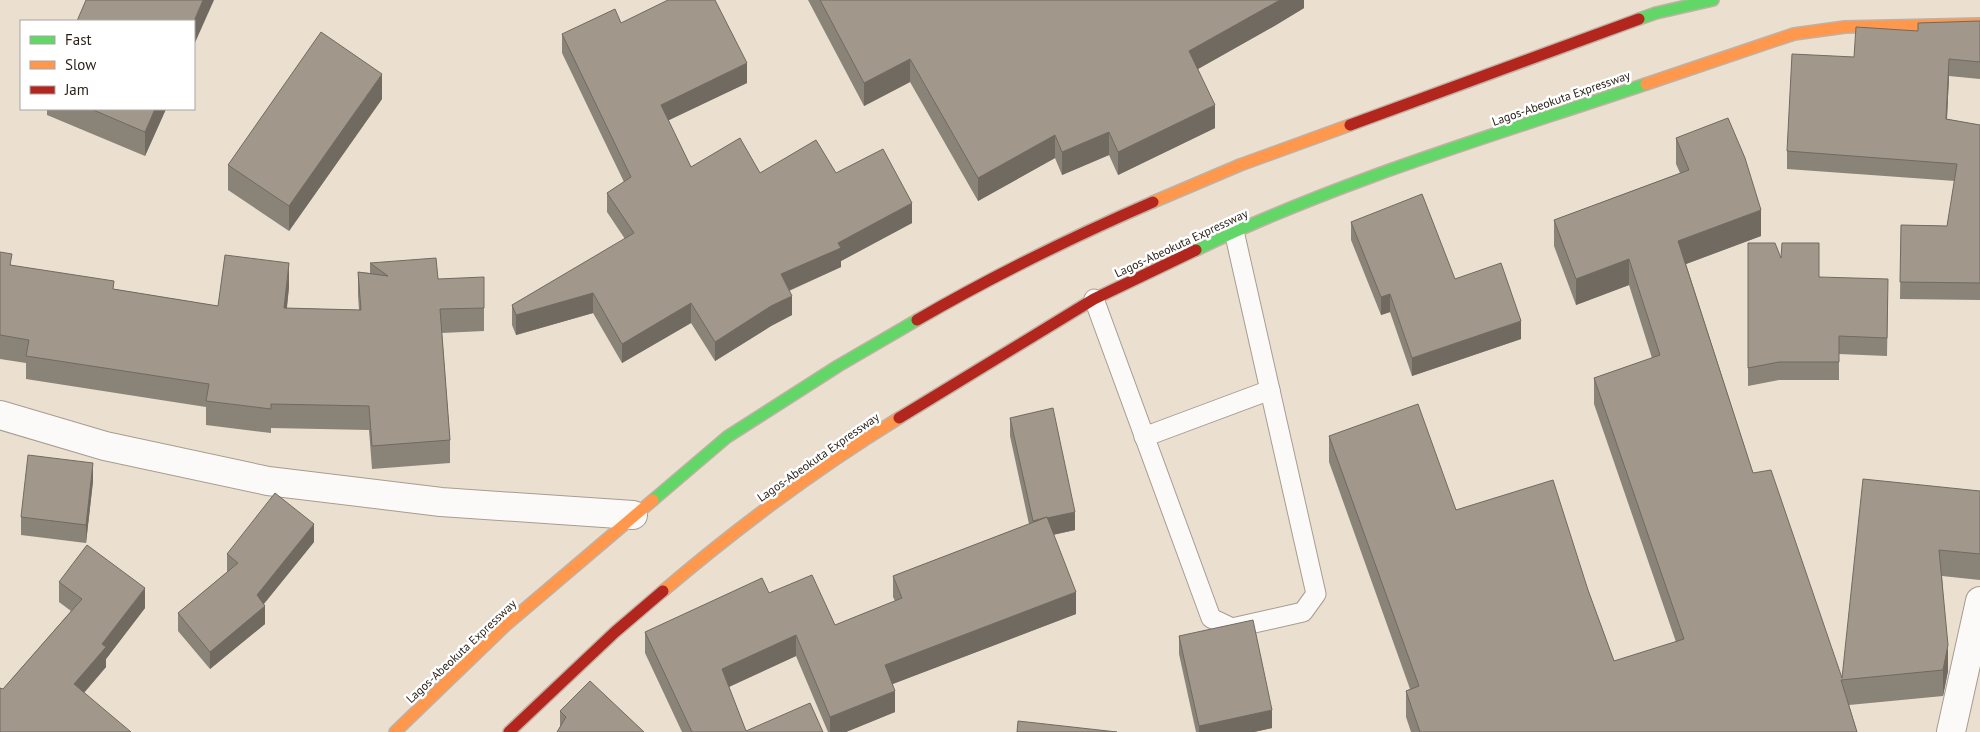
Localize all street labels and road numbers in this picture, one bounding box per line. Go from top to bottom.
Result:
street label: Lagos-Abeokuta Expressway [1490,67,1632,129]
street label: Lagos-Abeokuta Expressway [1112,205,1250,280]
street label: Lagos-Abeokuta Expressway [754,409,882,505]
street label: Lagos-Abeokuta Expressway [403,596,520,706]

